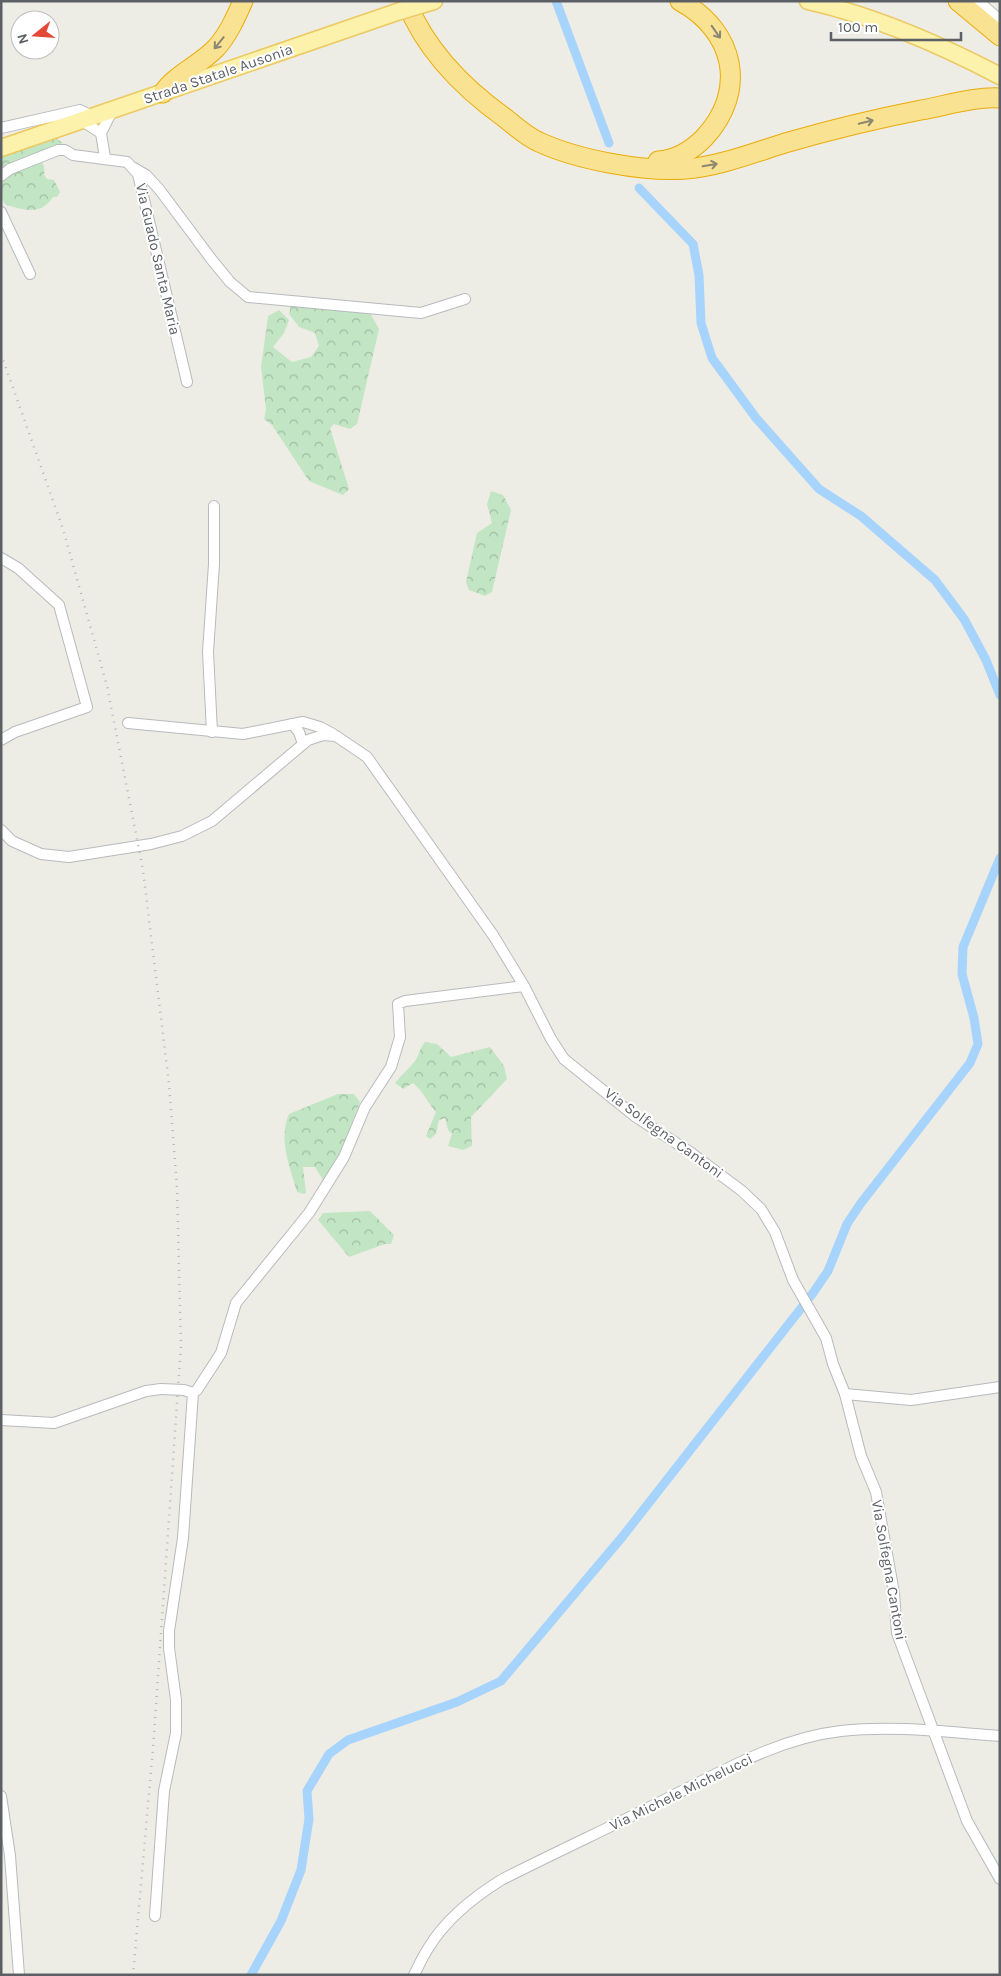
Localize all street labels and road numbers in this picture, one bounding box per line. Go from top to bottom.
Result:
street label: Strada Statale Ausonia [141,40,295,108]
street label: Via Guado Santa Maria [132,181,184,337]
street label: Via Solfegna Cantoni [601,1084,727,1182]
street label: Via Solfegna Cantoni [868,1498,910,1642]
street label: Via Michele Michelucci [607,1750,755,1834]

